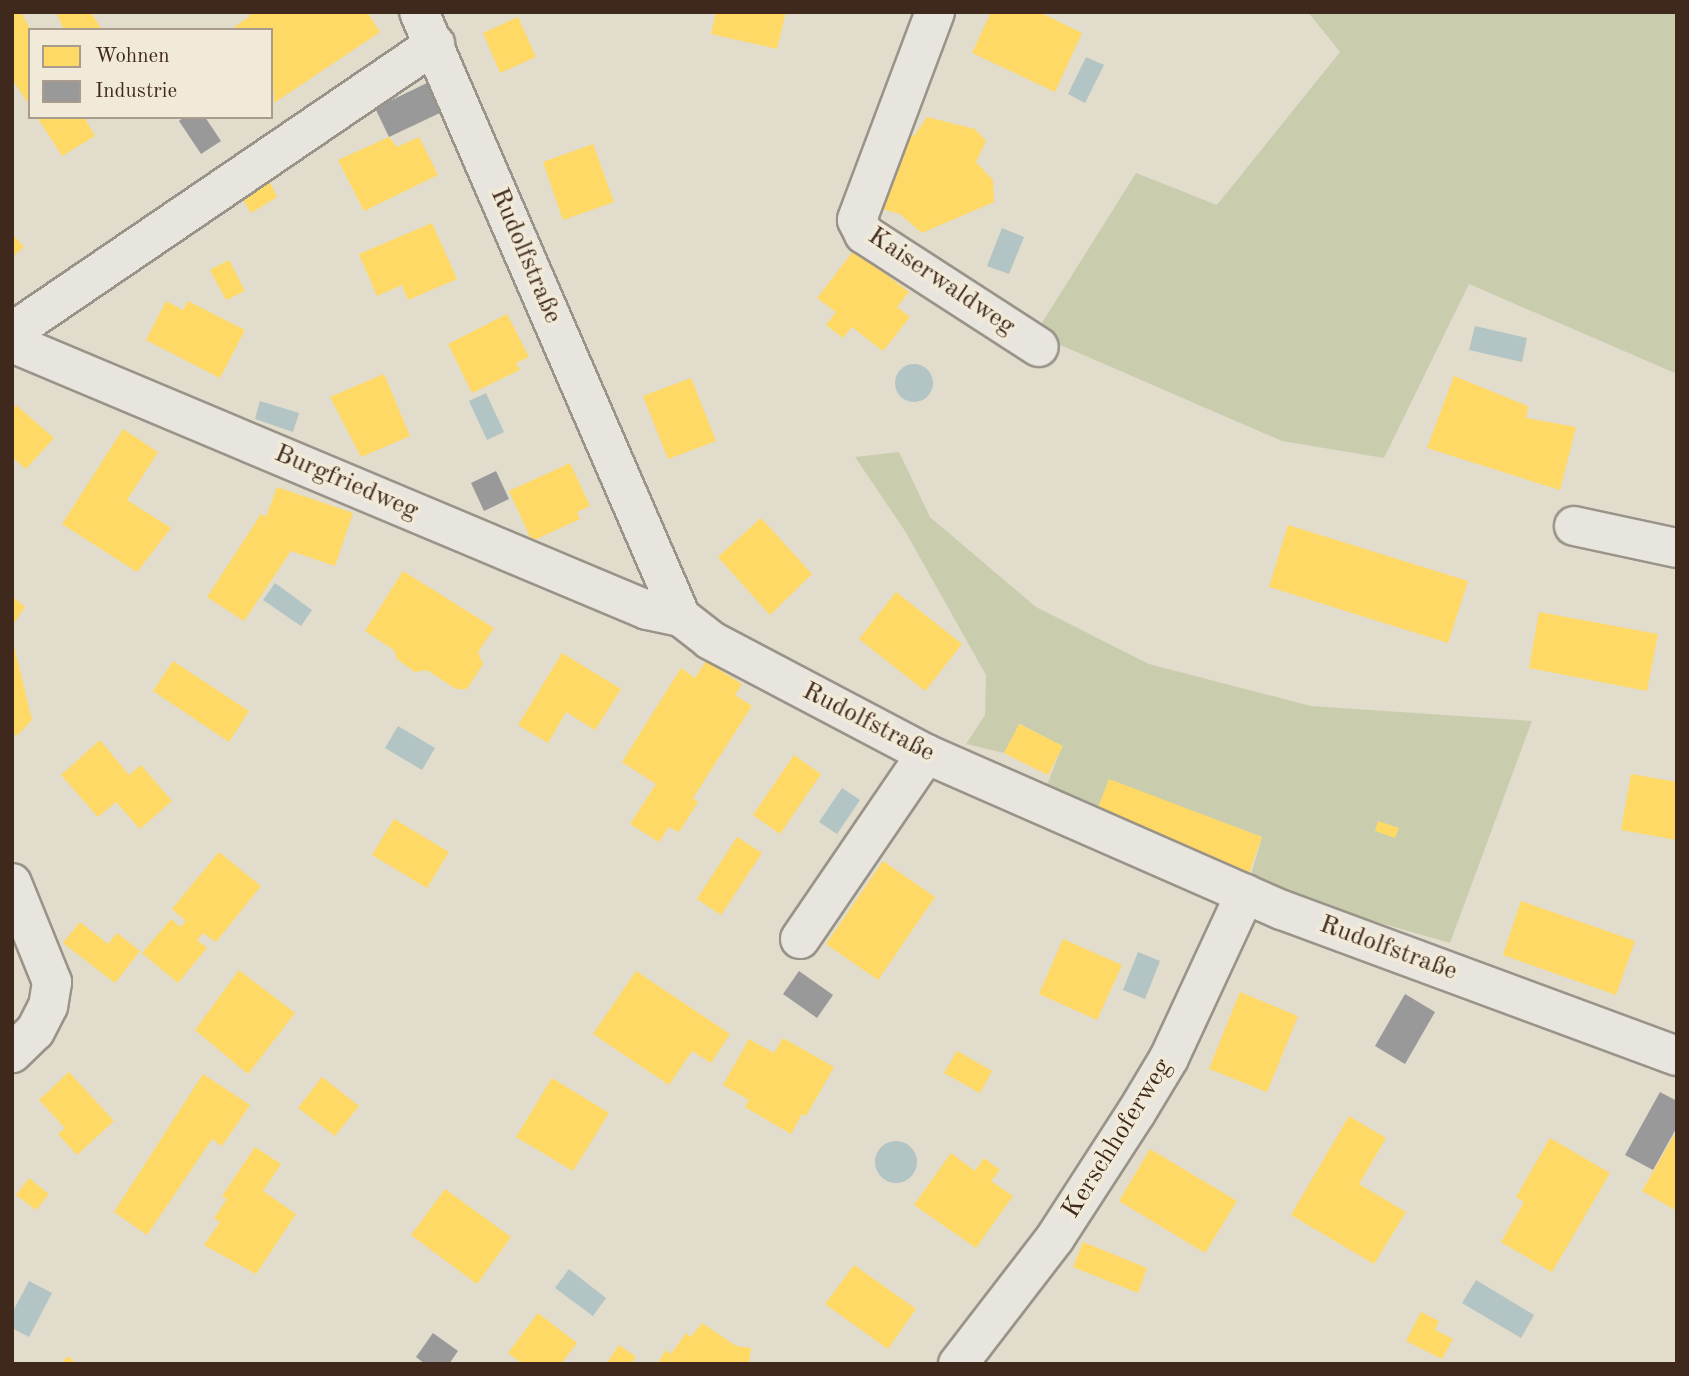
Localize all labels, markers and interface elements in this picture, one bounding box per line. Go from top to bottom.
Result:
legend [28,28,273,119]
text: Wohnen [95,46,170,67]
text: Industrie [95,81,177,102]
street label: Rudolfstraße [482,184,568,328]
street label: Kaiserwaldweg [861,221,1021,343]
street label: Burgfriedweg [269,439,423,527]
street label: Rudolfstraße [797,676,939,770]
street label: Rudolfstraße [1315,910,1461,988]
street label: Kerschhoferweg [1056,1053,1180,1225]

